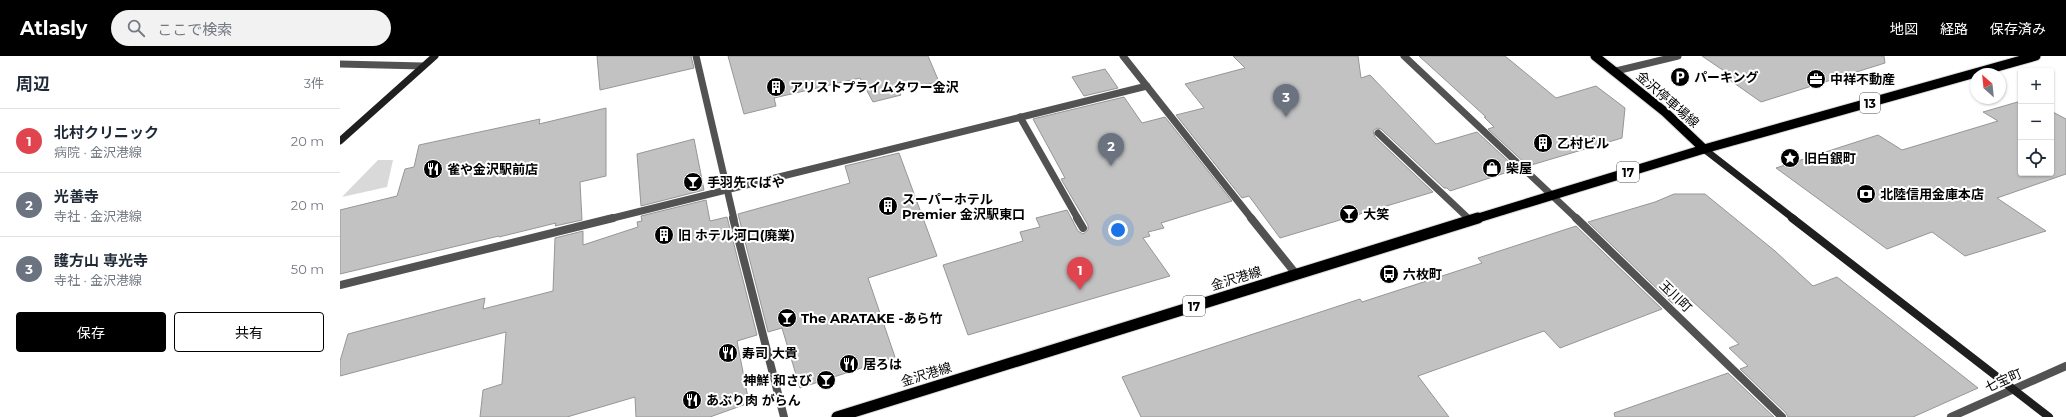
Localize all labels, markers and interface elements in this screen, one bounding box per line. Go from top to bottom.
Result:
search box [111,10,391,46]
text: Atlasly [20,17,87,40]
icon: search [125,17,147,39]
text: ここで検索 [157,20,232,39]
text: 地図 [1890,20,1918,38]
text: 経路 [1940,20,1968,38]
text: 保存済み [1990,20,2046,38]
parking icon: パーキング [1669,66,1691,88]
street label: 金沢停車場線 [1633,67,1703,131]
office icon: 中祥不動産 [1805,68,1827,90]
north arrow [1970,68,2006,104]
map controls [2018,68,2054,176]
button: + [2018,68,2054,104]
place label: パーキング [1694,69,1759,85]
place label: 中祥不動産 [1830,71,1895,87]
text: 周辺 [16,74,50,94]
text: 3件 [304,75,324,91]
building icon: アリストプライムタワー金沢 [765,76,787,98]
place label: アリストプライムタワー金沢 [790,79,959,95]
pin: 3 [1273,84,1299,117]
road number: 13 [1860,93,1880,113]
button: − [2018,104,2054,140]
text: 北村クリニック [54,123,159,142]
building icon: 乙村ビル [1532,132,1554,154]
text: 1 [26,133,32,149]
text: 20 m [291,133,324,149]
pin: 2 [1098,133,1124,166]
place label: 乙村ビル [1557,135,1609,151]
button: locate [2018,140,2054,176]
text: 病院 · 金沢港線 [54,144,142,160]
place icon: 旧白銀町 [1779,147,1801,169]
place label: 旧白銀町 [1804,150,1856,166]
shop icon: 柴屋 [1481,157,1503,179]
restaurant icon: 雀や金沢駅前店 [422,158,444,180]
place label: 柴屋 [1506,160,1532,176]
place label: 雀や金沢駅前店 [447,161,538,177]
road number: 17 [1617,162,1639,182]
bar icon: 手羽先てばや [682,171,704,193]
place label: 手羽先てばや [707,174,785,190]
bank icon: 北陸信用金庫本店 [1855,183,1877,205]
place label: 北陸信用金庫本店 [1880,186,1984,202]
text: 光善寺 [54,187,99,206]
place label: スーパーホテル Premier 金沢駅東口 [902,191,1025,222]
building icon: スーパーホテル Premier 金沢駅東口 [877,195,899,217]
text: 2 [25,197,33,213]
text: 20 m [291,197,324,213]
bar icon: 大笑 [1338,203,1360,225]
place label: 大笑 [1363,206,1389,222]
text: 寺社 · 金沢港線 [54,208,142,224]
your location [1108,220,1128,240]
building icon: 旧 ホテル河口(廃業) [653,224,675,246]
place label: 旧 ホテル河口(廃業) [678,227,795,243]
text: 護方山 専光寺 [54,251,148,270]
pin: 1 [1067,257,1093,290]
text: 3 [25,261,33,277]
text: 50 m [291,261,324,277]
street label: 金沢港線 [1209,263,1263,293]
bus stop icon: 六枚町 [1378,263,1400,285]
place label: 六枚町 [1403,266,1442,282]
text: 寺社 · 金沢港線 [54,272,142,288]
street label: 玉川町 [1656,277,1696,315]
road number: 17 [1183,296,1205,316]
bar icon: The ARATAKE -あら竹 [776,307,798,329]
place label: The ARATAKE -あら竹 [801,310,943,326]
button: 保存 [16,312,166,352]
button: 共有 [174,312,324,352]
restaurant icon: 寿司 大貴 [717,342,739,364]
place label: 寿司 大貴 [742,345,798,361]
restaurant icon: 居ろは [838,353,860,375]
place label: 居ろは [863,356,902,372]
street label: 金沢港線 [899,359,953,389]
street label: 七宝町 [1982,365,2024,395]
bar icon: 神鮮 和さび [815,369,837,391]
place label: 神鮮 和さび [743,372,812,388]
restaurant icon: あぶり肉 がらん [681,389,703,411]
place label: あぶり肉 がらん [706,392,801,408]

